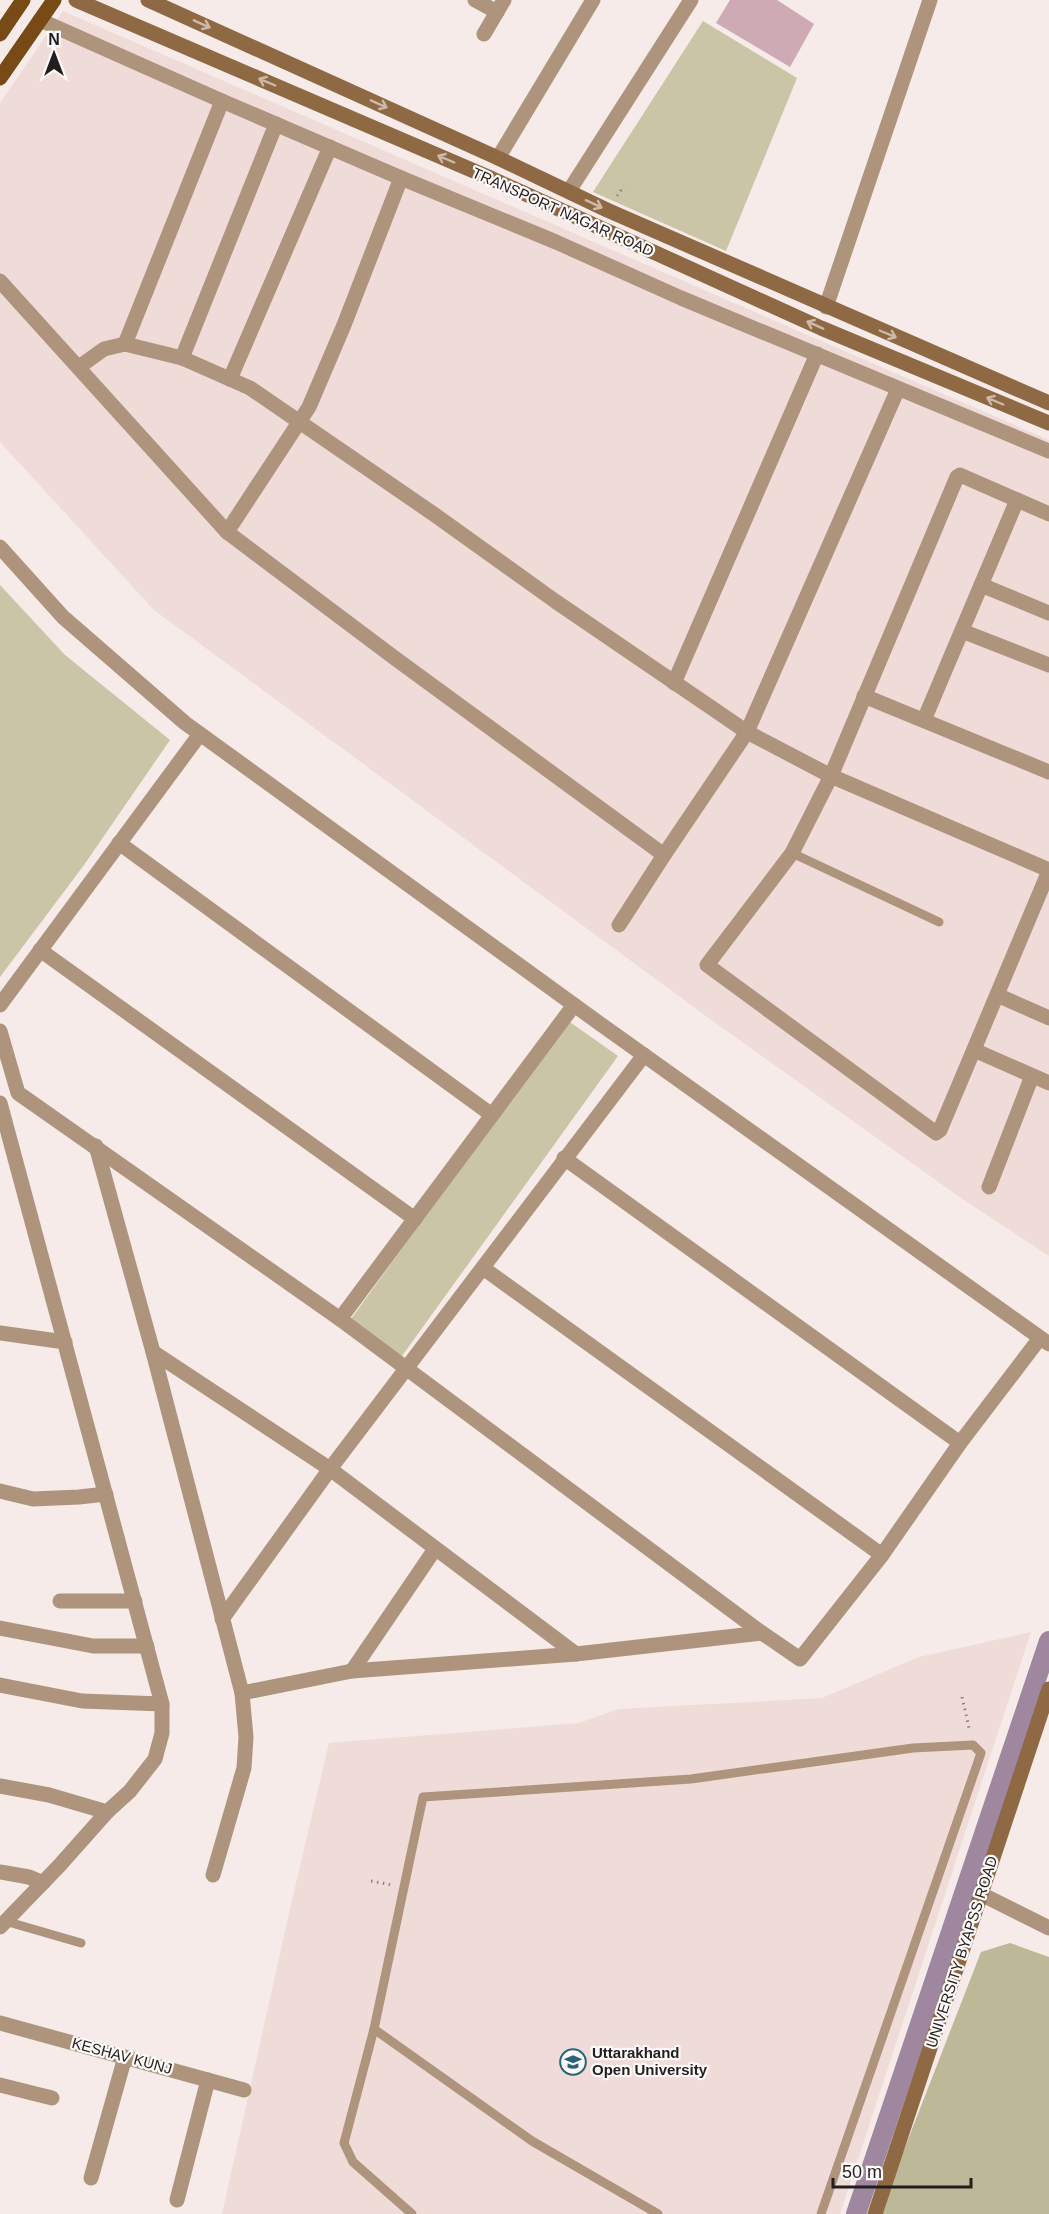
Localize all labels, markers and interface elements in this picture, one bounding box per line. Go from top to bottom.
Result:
one-way arrow [192,19,210,30]
north arrow [24,24,84,84]
text: N [48,31,60,48]
one-way arrow [258,76,276,87]
one-way arrow [370,99,388,110]
one-way arrow [437,153,455,165]
street label: TRANSPORT NAGAR ROAD [470,164,657,259]
one-way arrow [585,198,603,210]
one-way arrow [807,319,825,331]
one-way arrow [878,329,897,340]
one-way arrow [986,395,1005,406]
street label: UNIVERSITY BYAPSS ROAD [922,1854,1001,2050]
street label: KESHAV KUNJ [70,2034,174,2077]
place label: Uttarakhand Open University [592,2044,708,2078]
school or university icon: Uttarakhand Open University [558,2047,588,2077]
scale bar [833,2151,971,2189]
text: 50 m [842,2162,882,2182]

